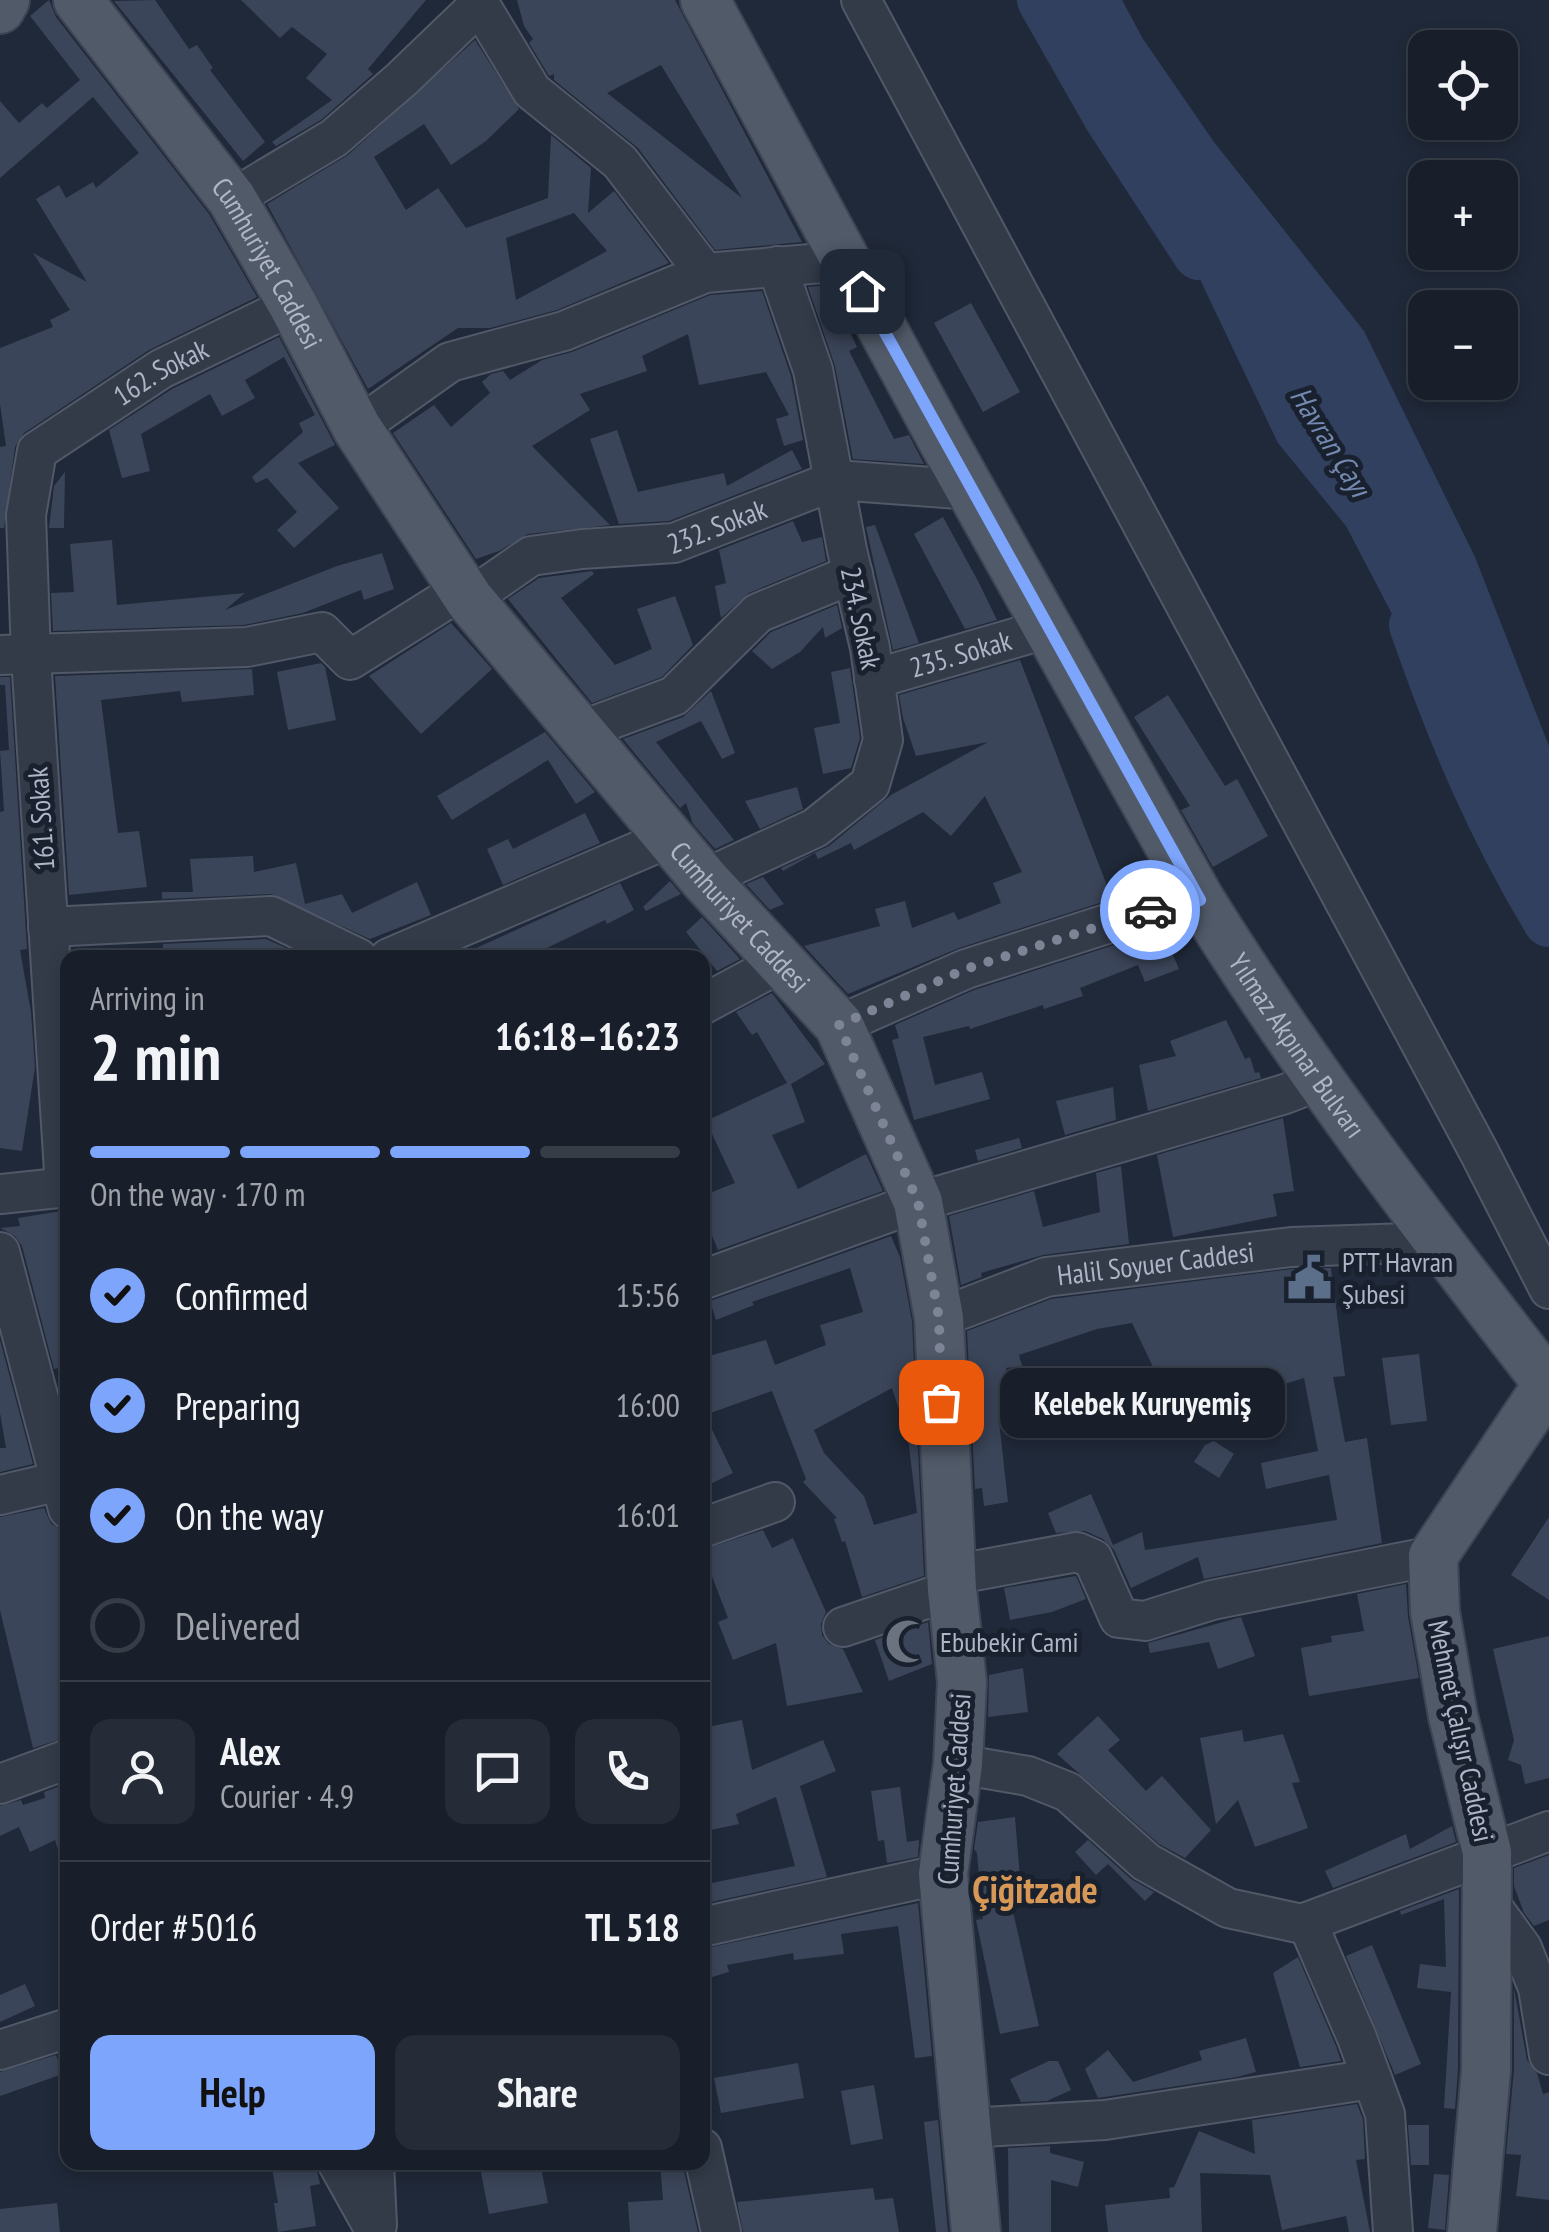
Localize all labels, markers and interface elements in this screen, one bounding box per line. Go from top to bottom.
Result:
map controls [1408,30,1518,400]
button: locate [1408,30,1518,140]
button: + [1408,160,1518,270]
street label: Cumhuriyet Caddesi [204,170,332,355]
pin [820,249,905,334]
icon: home [835,264,890,319]
button: − [1408,290,1518,400]
street label: 162. Sokak [106,330,214,414]
water label: Havran Çayı [1282,379,1382,506]
street label: 232. Sokak [661,490,772,562]
street label: 234. Sokak [833,563,890,673]
street label: 235. Sokak [905,621,1015,686]
street label: 161. Sokak [18,766,63,872]
street label: Cumhuriyet Caddesi [662,833,819,1000]
courier [1100,860,1200,960]
icon: car [1123,883,1178,938]
street label: Yılmaz Akpınar Bulvarı [1221,946,1374,1145]
text: Arriving in [90,977,205,1019]
text: 16:18–16:23 [495,1011,680,1060]
text: 2 min [90,1014,221,1098]
text: On the way · 170 m [90,1173,305,1215]
street label: Halil Soyuer Caddesi [1055,1233,1256,1293]
place label: PTT Havran Şubesi [1342,1243,1453,1312]
public building icon: PTT Havran Şubesi [1285,1254,1333,1302]
icon: check [90,1268,145,1323]
text: Confirmed [175,1271,308,1320]
text: 15:56 [616,1274,680,1316]
pin [899,1360,984,1445]
callout: Kelebek Kuruyemiş [1001,1367,1286,1437]
icon: bag [914,1375,969,1430]
icon: check [90,1378,145,1433]
text: Preparing [175,1381,301,1430]
text: Kelebek Kuruyemiş [1034,1382,1251,1424]
text: 16:00 [616,1384,680,1426]
icon: check [90,1488,145,1543]
text: On the way [175,1491,323,1540]
text: 16:01 [616,1494,680,1536]
text: Delivered [175,1601,301,1650]
street label: Mehmet Çalışır Caddesi [1420,1617,1503,1845]
mosque icon: Ebubekir Cami [883,1618,931,1666]
place label: Ebubekir Cami [940,1623,1079,1660]
street label: Cumhuriyet Caddesi [928,1692,979,1886]
button: person [90,1719,195,1824]
button: chat [445,1719,550,1824]
button: phone [575,1719,680,1824]
text: Alex [220,1726,281,1775]
text: Courier · 4.9 [220,1775,354,1817]
district label: Çiğitzade [972,1864,1098,1913]
text: Order #5016 [90,1902,257,1951]
text: TL 518 [585,1902,680,1951]
button: Help [90,2035,375,2150]
button: Share [395,2035,680,2150]

